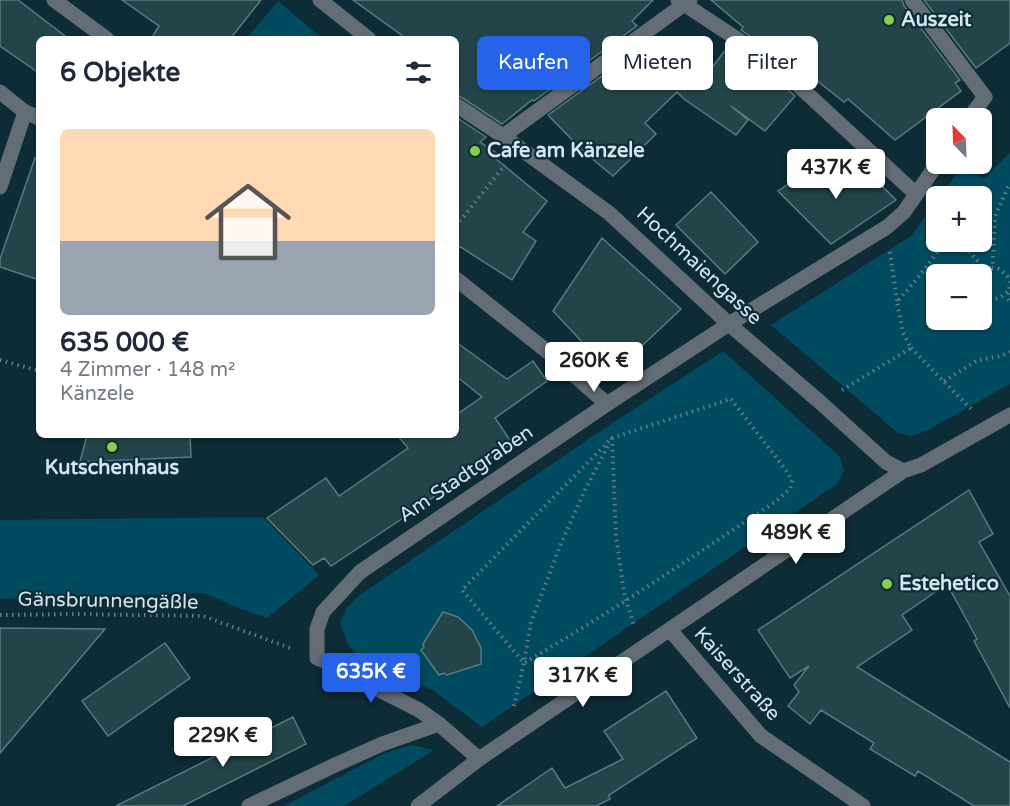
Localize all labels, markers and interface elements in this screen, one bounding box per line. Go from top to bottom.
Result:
place label: Auszeit [901,8,972,32]
marker: Auszeit [882,13,896,27]
chip: Kaufen [477,36,590,90]
chip: Mieten [602,36,713,90]
chip: Filter [725,36,818,90]
icon: filters [402,56,435,89]
text: 6 Objekte [60,57,180,88]
north arrow [926,108,992,174]
map controls [926,108,992,330]
place label: Cafe am Känzele [487,139,645,163]
marker: Cafe am Känzele [468,144,482,158]
pin: 437K € [787,149,885,200]
text: 437K € [801,156,871,180]
icon: home [194,168,302,276]
button: + [926,186,992,252]
street label: Hochmaiengasse [631,202,767,330]
button: − [926,264,992,330]
text: 635 000 € [60,327,189,358]
pin: 260K € [545,342,643,393]
text: 260K € [559,349,629,373]
text: 4 Zimmer · 148 m² [60,358,235,382]
text: Känzele [60,382,134,406]
street label: Am Stadtgraben [394,420,538,528]
marker: Kutschenhaus [105,440,119,454]
place label: Kutschenhaus [45,456,180,480]
pin: 489K € [747,514,845,565]
text: 489K € [761,521,831,545]
place label: Estehetico [899,572,999,596]
marker: Estehetico [880,577,894,591]
street label: Gänsbrunnengäßle [17,587,199,615]
street label: Kaiserstraße [689,622,785,726]
pin: 635K € [322,653,420,704]
pin: 317K € [534,657,632,708]
text: 635K € [336,660,406,684]
text: 317K € [548,664,618,688]
pin: 229K € [174,717,272,768]
text: 229K € [188,724,258,748]

